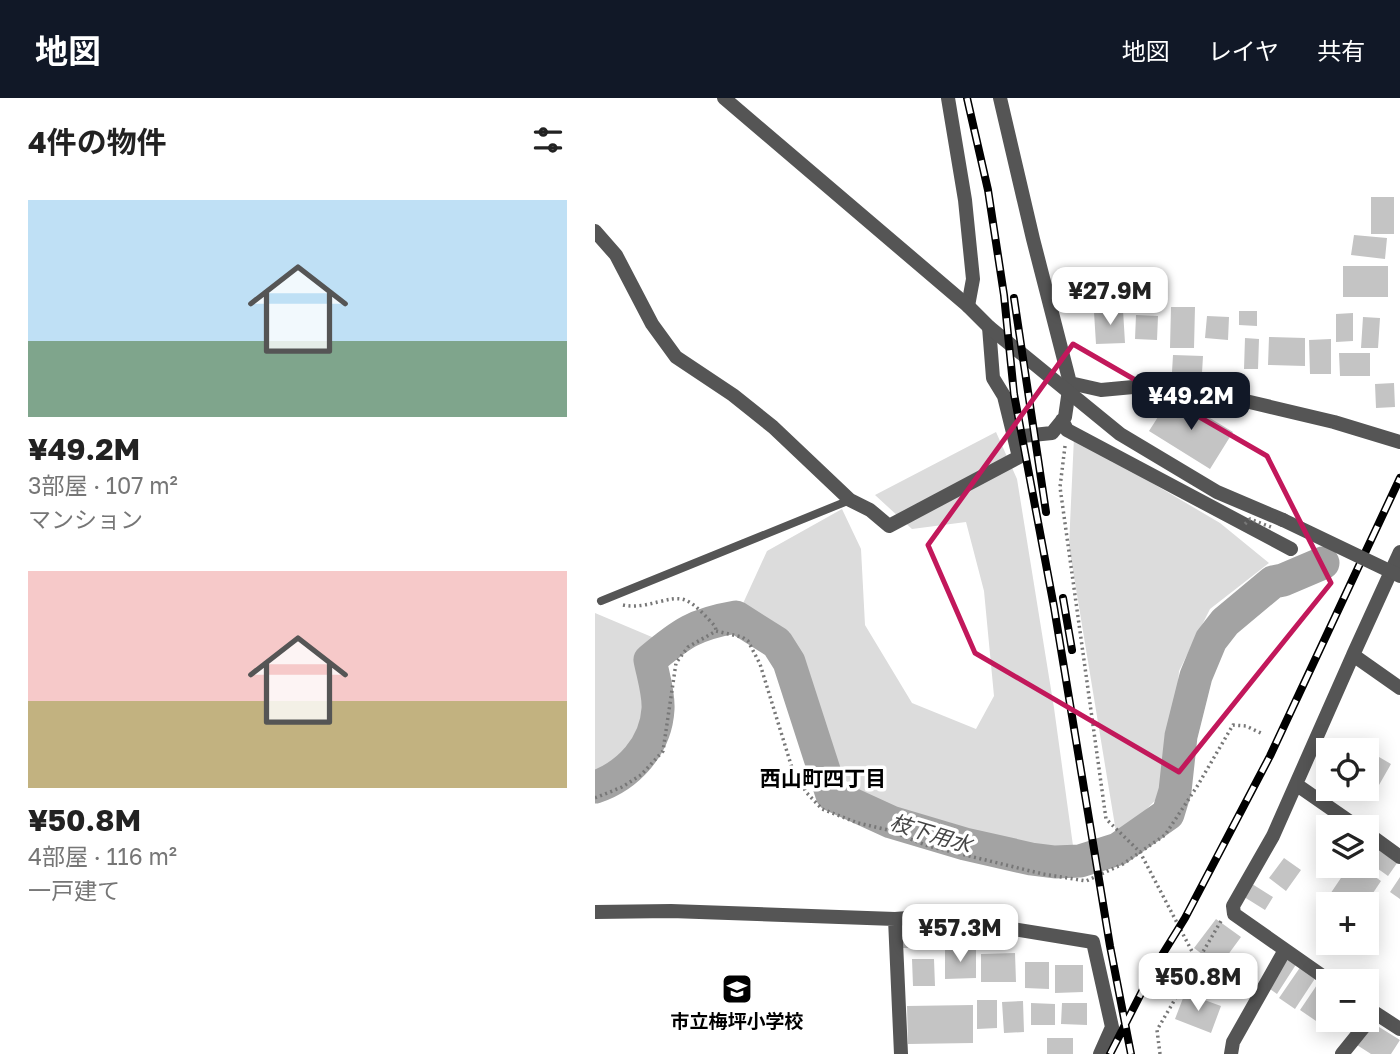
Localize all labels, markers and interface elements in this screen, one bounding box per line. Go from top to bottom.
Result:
text: 地図 [35,31,101,70]
text: 地図 [1122,36,1170,65]
text: レイヤ [1208,36,1279,65]
text: 共有 [1317,36,1365,65]
icon: filters [529,121,567,159]
text: 4件の物件 [28,124,167,160]
icon: home [235,246,361,372]
pin: ¥27.9M [1053,268,1167,327]
text: ¥27.9M [1068,276,1152,304]
pin: ¥49.2M [1134,372,1248,432]
text: ¥49.2M [1148,381,1234,409]
text: ¥49.2M [28,431,140,467]
text: 3部屋 · 107 m² [28,471,178,499]
text: マンション [28,505,143,533]
icon: home [235,617,361,743]
map controls [1316,738,1379,1032]
button: locate [1316,738,1379,801]
district label: 西山町四丁目 [760,765,886,791]
text: ¥50.8M [28,802,141,838]
water label: 枝下用水 [887,808,977,858]
button: layers [1316,815,1379,878]
text: 4部屋 · 116 m² [28,842,177,870]
text: 一戸建て [28,876,120,904]
button: + [1316,892,1379,955]
pin: ¥57.3M [903,904,1017,964]
text: ¥57.3M [918,913,1002,941]
pin: ¥50.8M [1141,954,1255,1013]
text: ¥50.8M [1155,962,1241,990]
button: − [1316,969,1379,1032]
school or university icon: 市立梅坪小学校 [720,972,754,1006]
place label: 市立梅坪小学校 [670,1009,804,1032]

